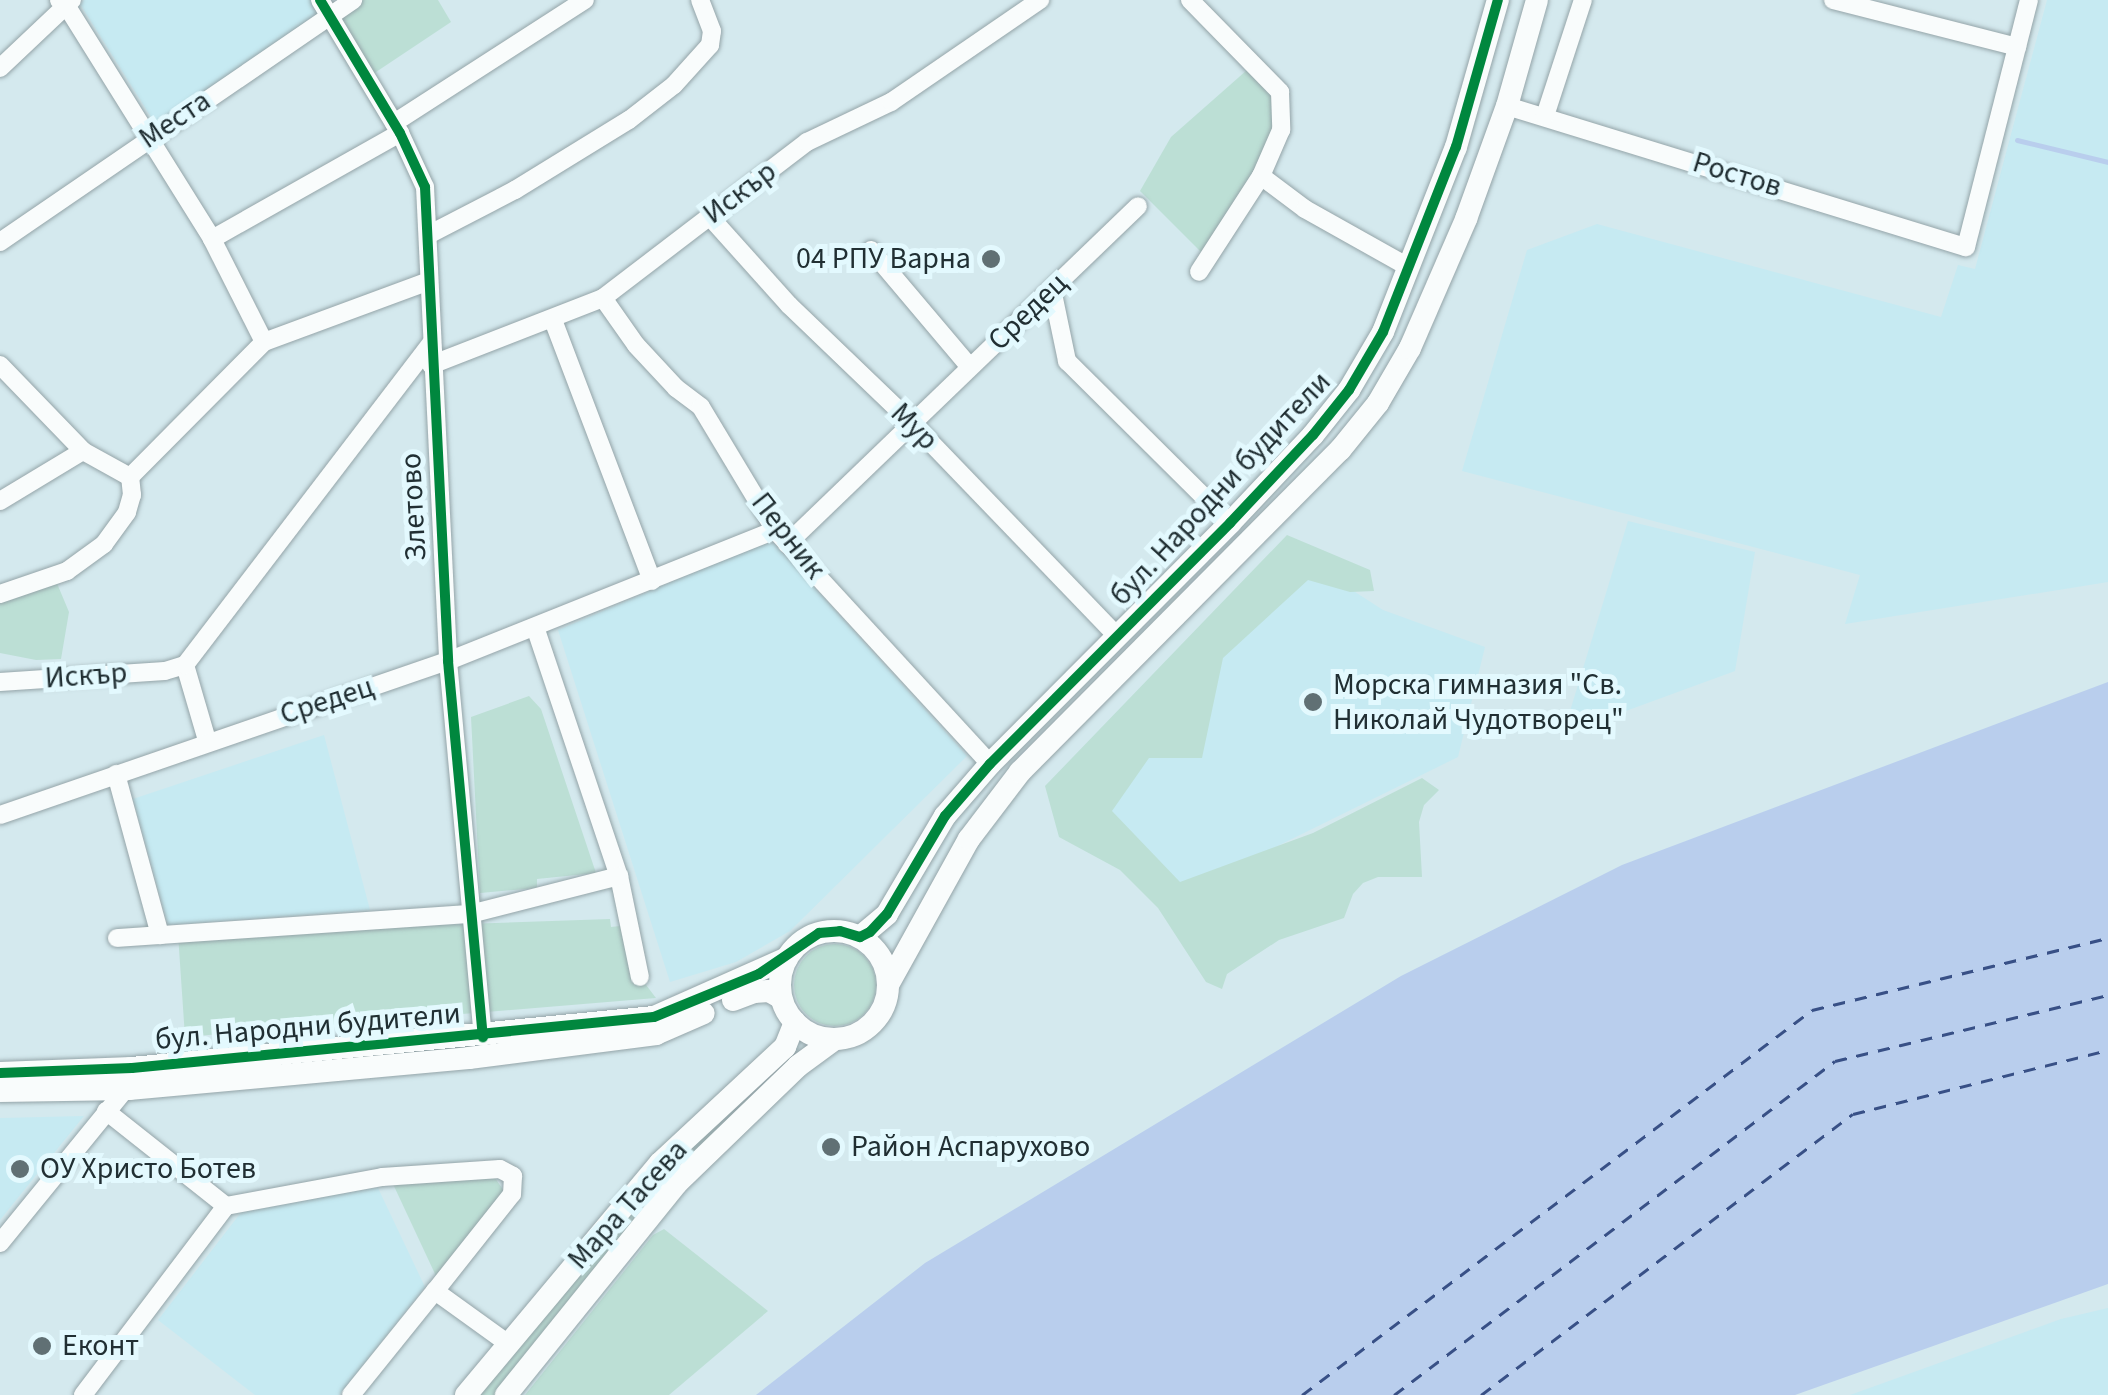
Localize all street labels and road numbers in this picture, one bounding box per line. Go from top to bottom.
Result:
street label: Места [132,83,218,157]
street label: Ростов [1688,145,1786,205]
street label: Искър [696,154,784,232]
street label: Средец [981,266,1075,358]
street label: бул. Народни будители [1103,365,1339,613]
street label: Мур [883,396,945,458]
street label: Злетово [393,452,435,562]
street label: Перник [743,486,833,586]
street label: Искър [44,655,128,697]
street label: Средец [276,669,378,733]
street label: бул. Народни будители [154,996,462,1058]
street label: Мара Тасева [561,1133,695,1277]

